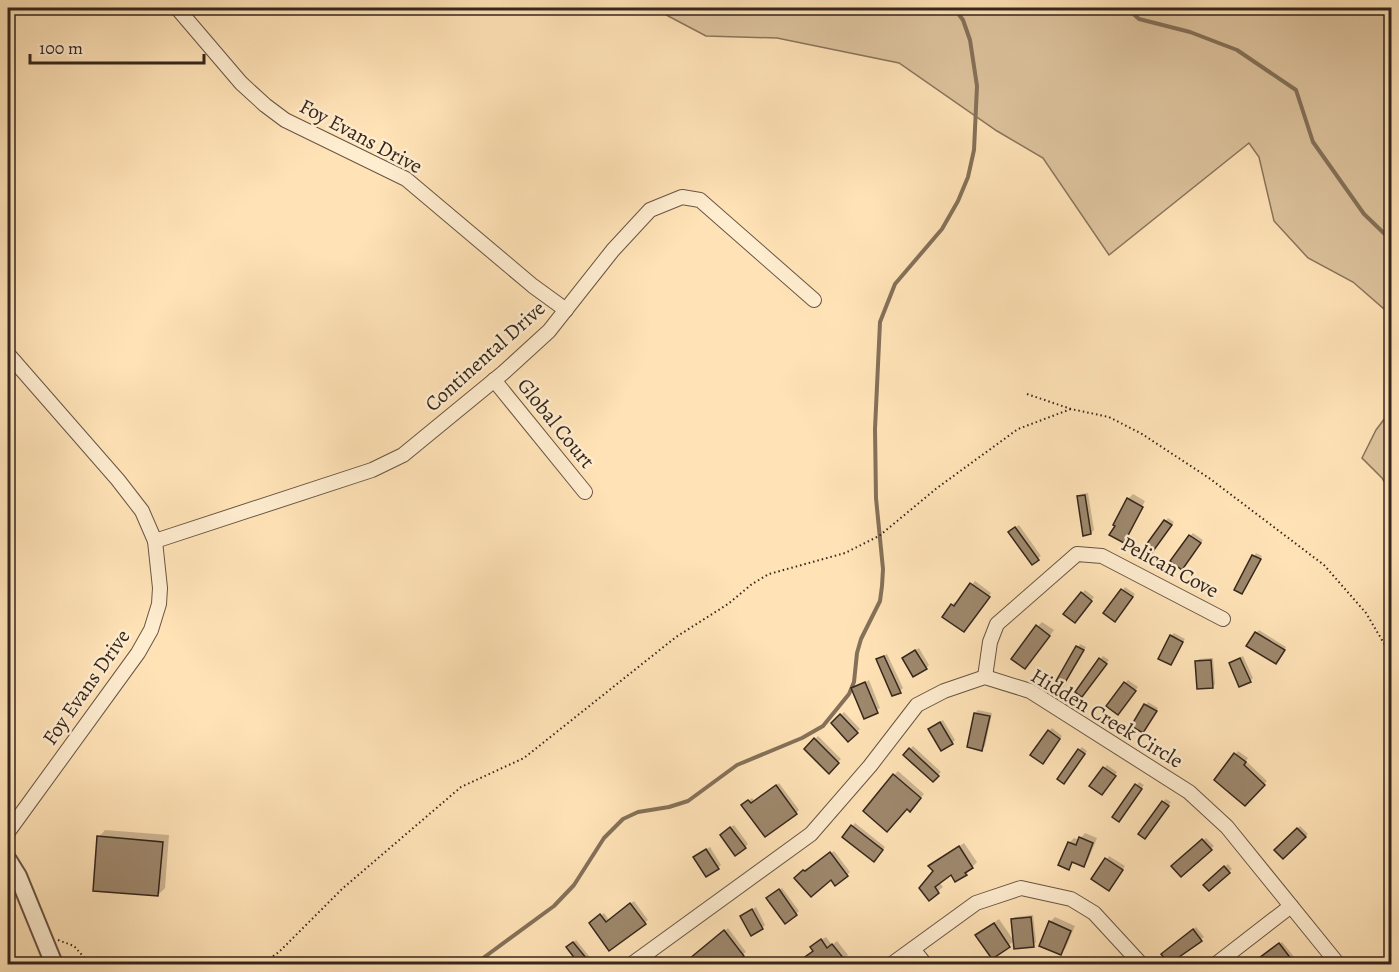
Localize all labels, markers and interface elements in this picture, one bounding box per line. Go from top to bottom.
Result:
scale bar [30,27,204,65]
text: 100 m [39,36,83,60]
street label: Foy Evans Drive [295,92,427,180]
street label: Continental Drive [419,294,551,418]
street label: Global Court [511,372,601,474]
street label: Pelican Cove [1116,530,1224,604]
street label: Foy Evans Drive [36,624,136,750]
street label: Hidden Creek Circle [1026,661,1188,775]

